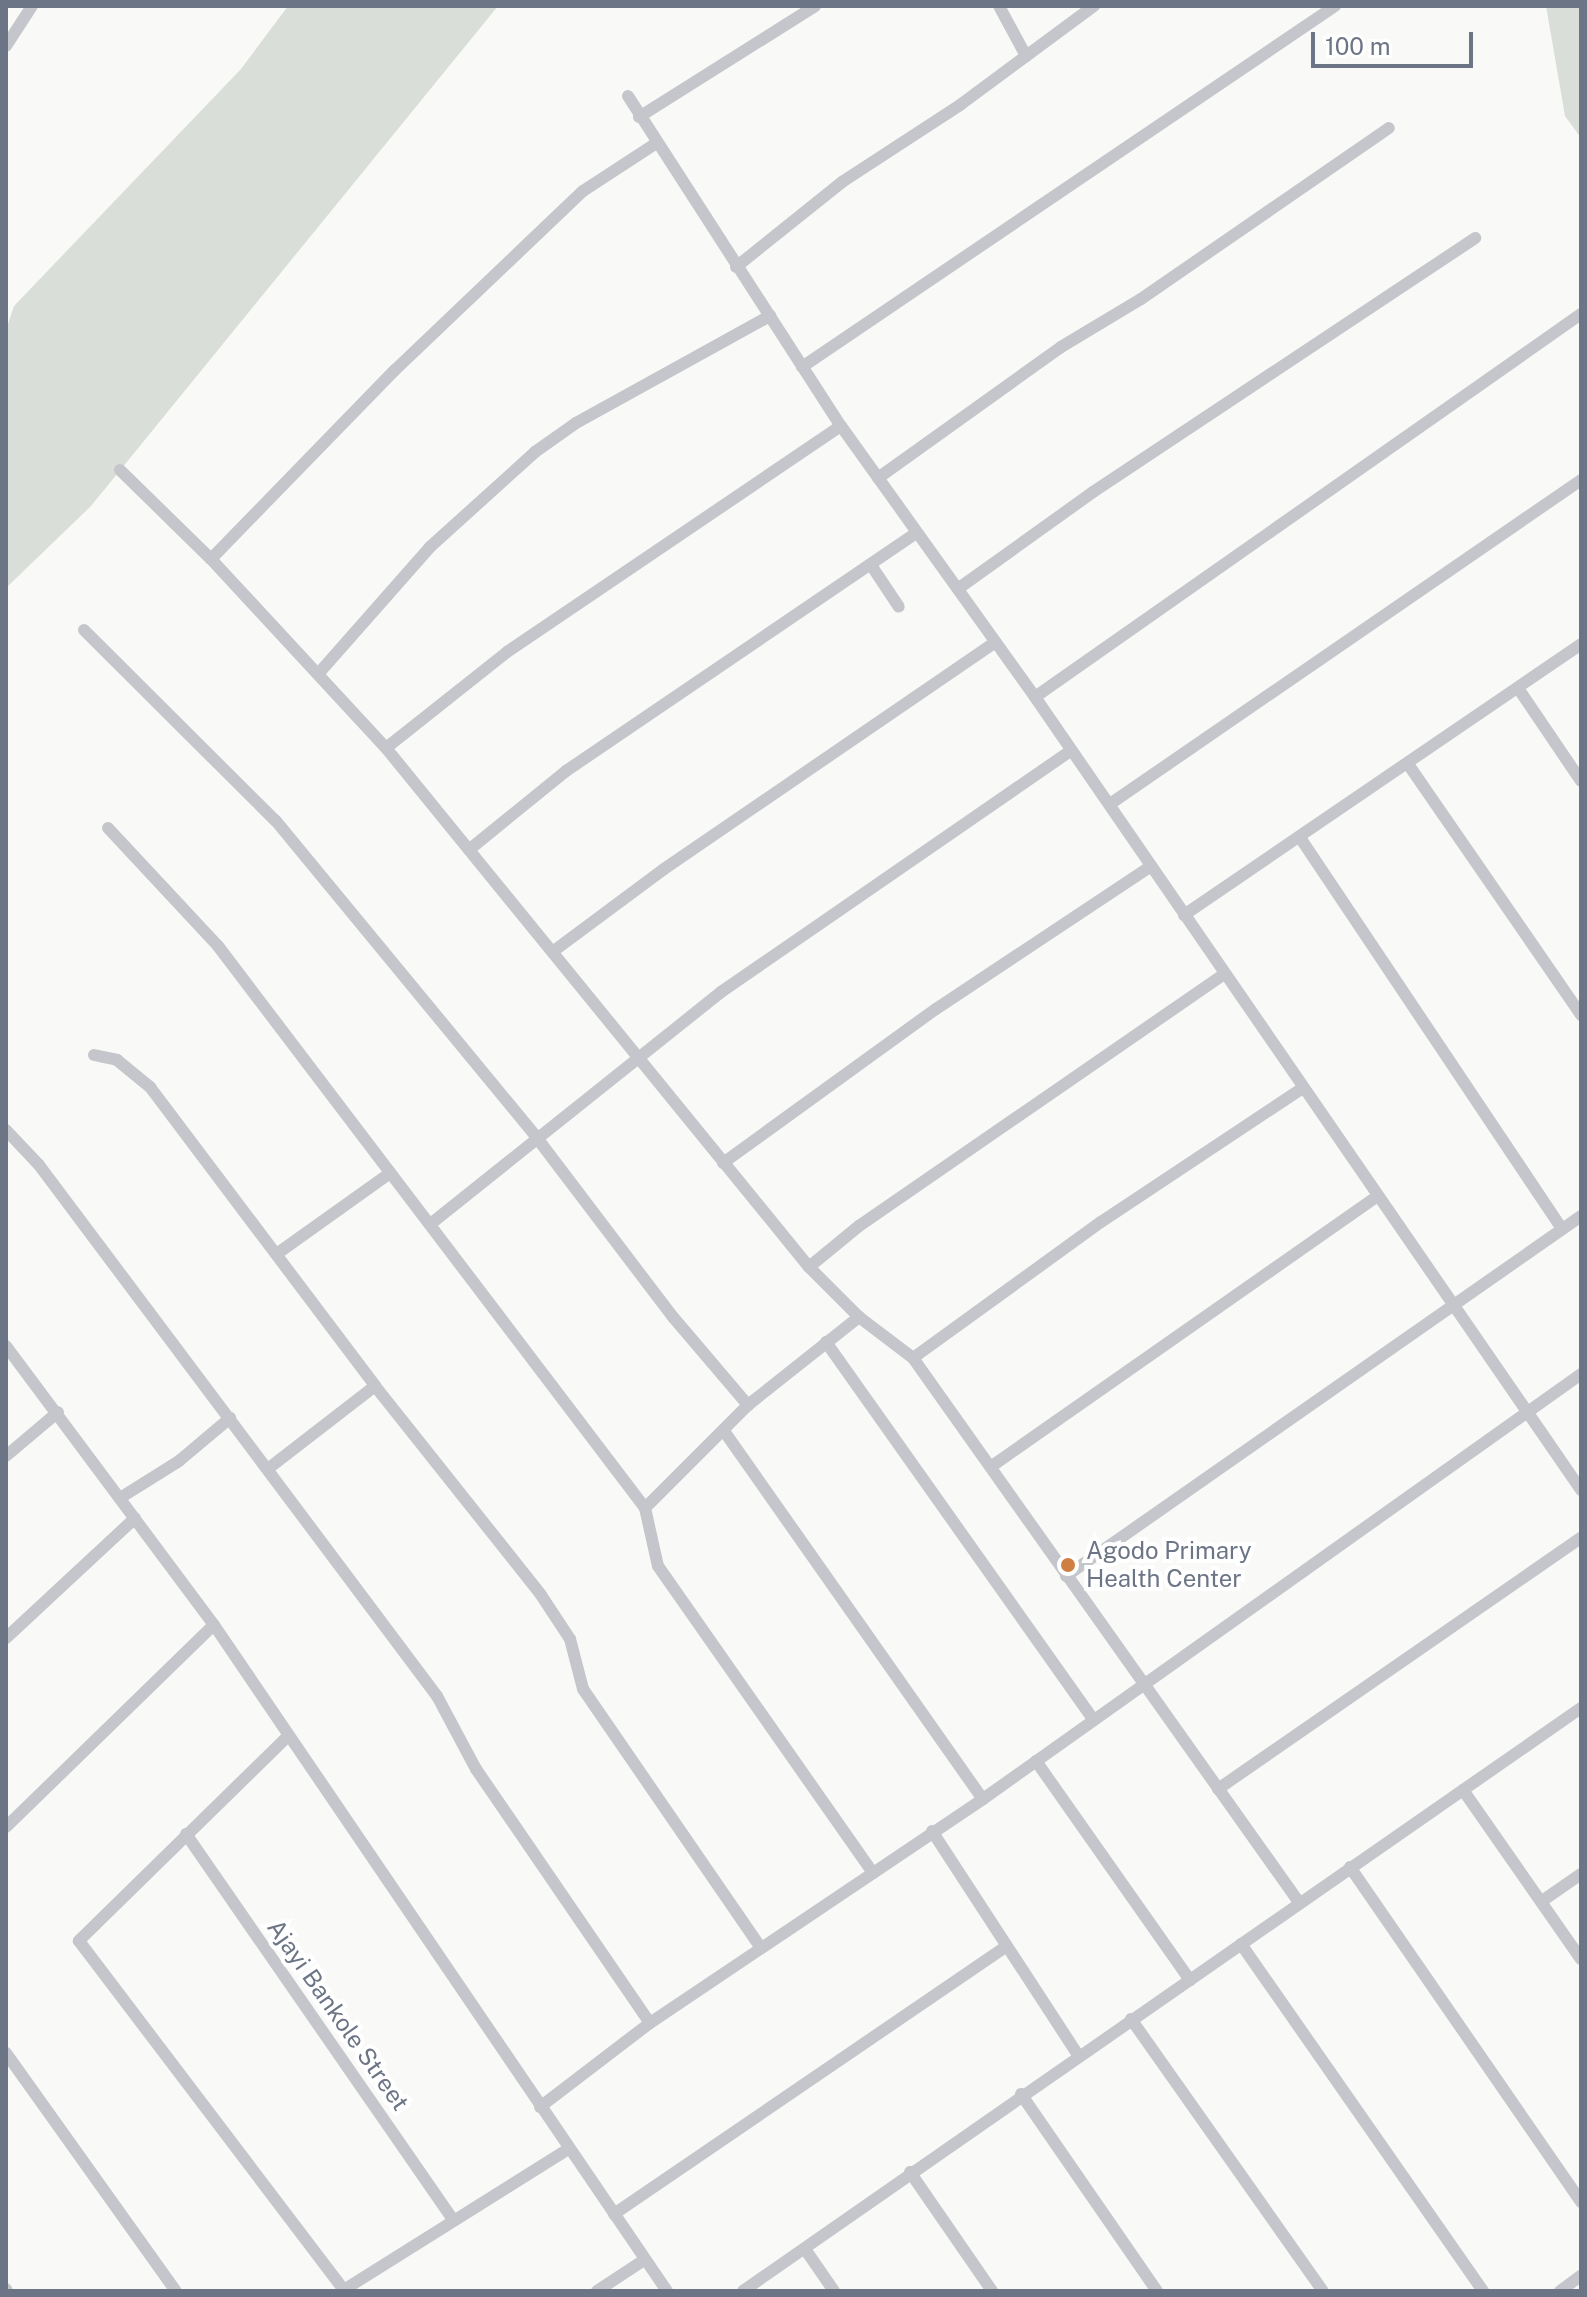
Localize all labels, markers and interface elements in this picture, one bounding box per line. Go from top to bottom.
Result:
scale bar [1315,16,1477,66]
text: 100 m [1325,32,1391,60]
place label: Agodo Primary Health Center [1086,1537,1252,1593]
marker: Agodo Primary Health Center [1057,1554,1079,1576]
street label: Ajayi Bankole Street [261,1914,415,2116]

